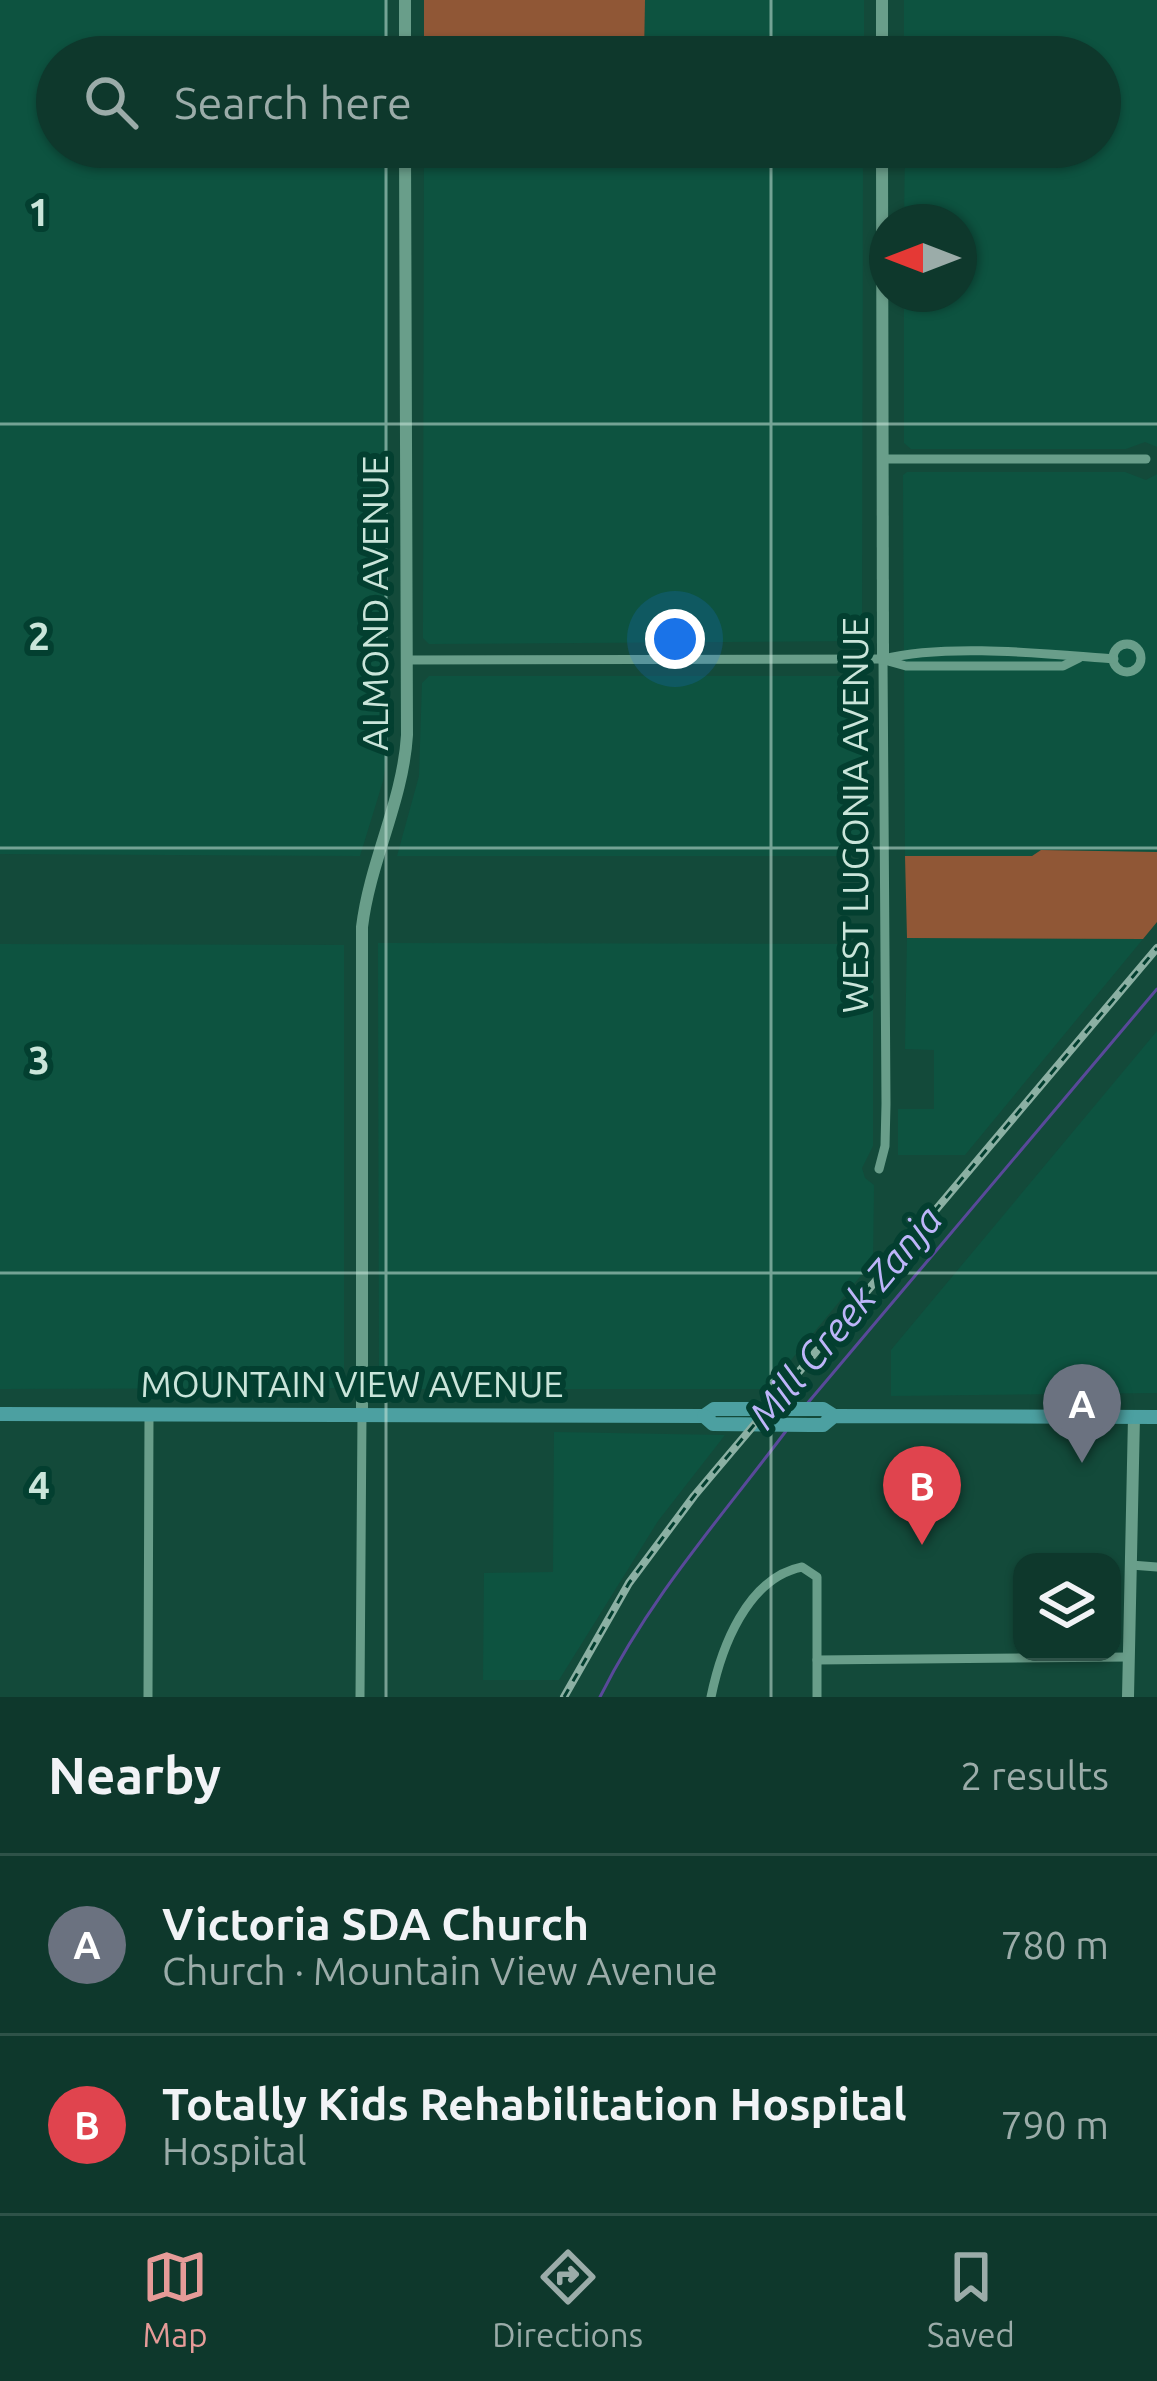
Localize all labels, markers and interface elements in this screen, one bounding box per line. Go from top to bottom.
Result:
search box [36,36,1121,168]
icon: search [78,69,144,135]
text: Search here [174,77,412,128]
text: 1 [28,190,50,233]
north arrow [869,204,977,312]
street label: ALMOND AVENUE [354,455,395,751]
your location [645,609,705,669]
text: 2 [28,614,50,657]
street label: WEST LUGONIA AVENUE [834,617,875,1013]
text: 3 [28,1038,50,1081]
water label: Mill Creek Zanja [740,1197,950,1436]
street label: MOUNTAIN VIEW AVENUE [141,1363,563,1404]
pin: A [1043,1364,1121,1463]
pin: B [883,1446,961,1545]
text: 4 [28,1463,50,1506]
map controls [1013,1553,1121,1661]
button: layers [1013,1553,1121,1661]
text: Nearby [48,1746,221,1804]
text: 2 results [960,1754,1109,1797]
text: Victoria SDA Church [162,1898,589,1949]
text: A [73,1923,101,1966]
text: 780 m [1000,1923,1109,1966]
text: Church · Mountain View Avenue [162,1949,718,1992]
text: Totally Kids Rehabilitation Hospital [162,2078,907,2129]
text: B [74,2103,100,2146]
text: 790 m [1000,2103,1109,2146]
text: Hospital [162,2129,307,2172]
tab: Map [142,2244,208,2353]
tab: Directions [492,2244,643,2353]
tab: Saved [927,2244,1015,2353]

